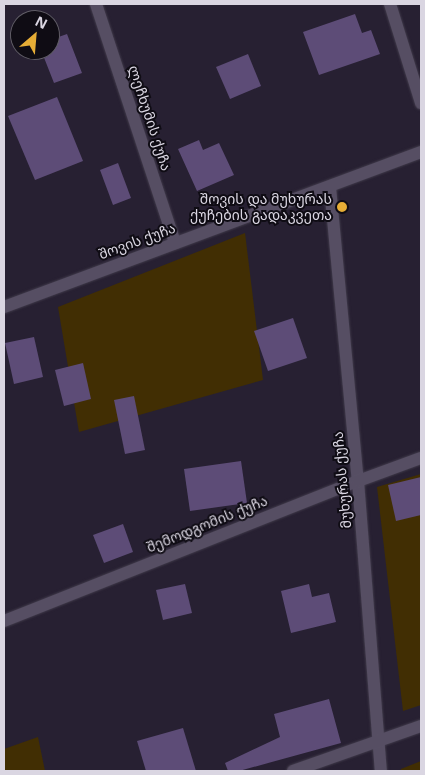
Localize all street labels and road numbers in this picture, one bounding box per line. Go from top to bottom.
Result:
street label: ლეჩხუმის ქუჩა [125,63,175,173]
street label: შოვის ქუჩა [96,219,178,263]
street label: მუხურას ქუჩა [329,431,355,529]
street label: შემოდგომის ქუჩა [144,492,270,556]

